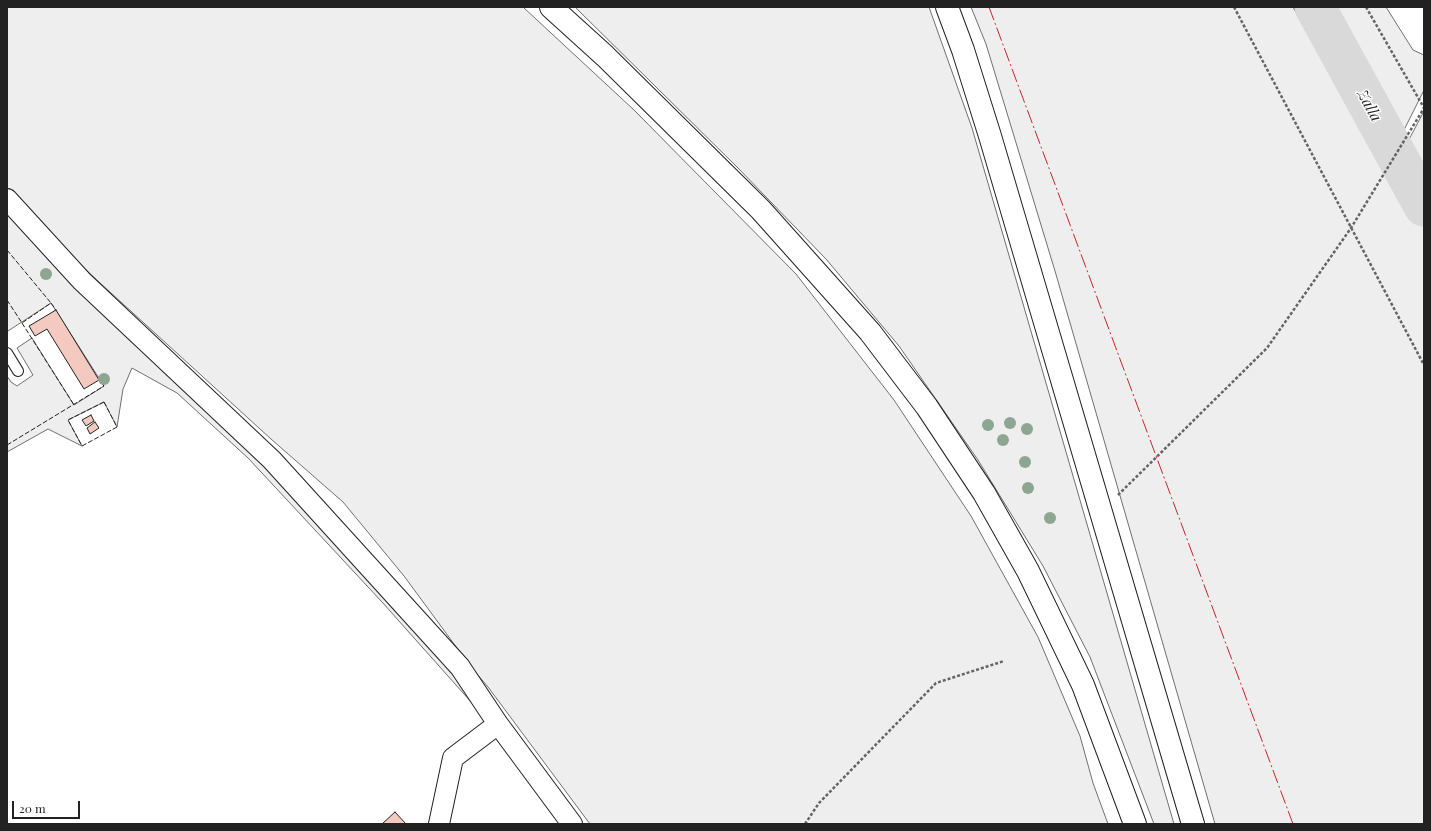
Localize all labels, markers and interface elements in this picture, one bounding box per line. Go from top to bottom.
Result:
water label: Zalla [1353,87,1385,125]
scale bar [14,793,82,819]
text: 20 m [19,800,46,816]

